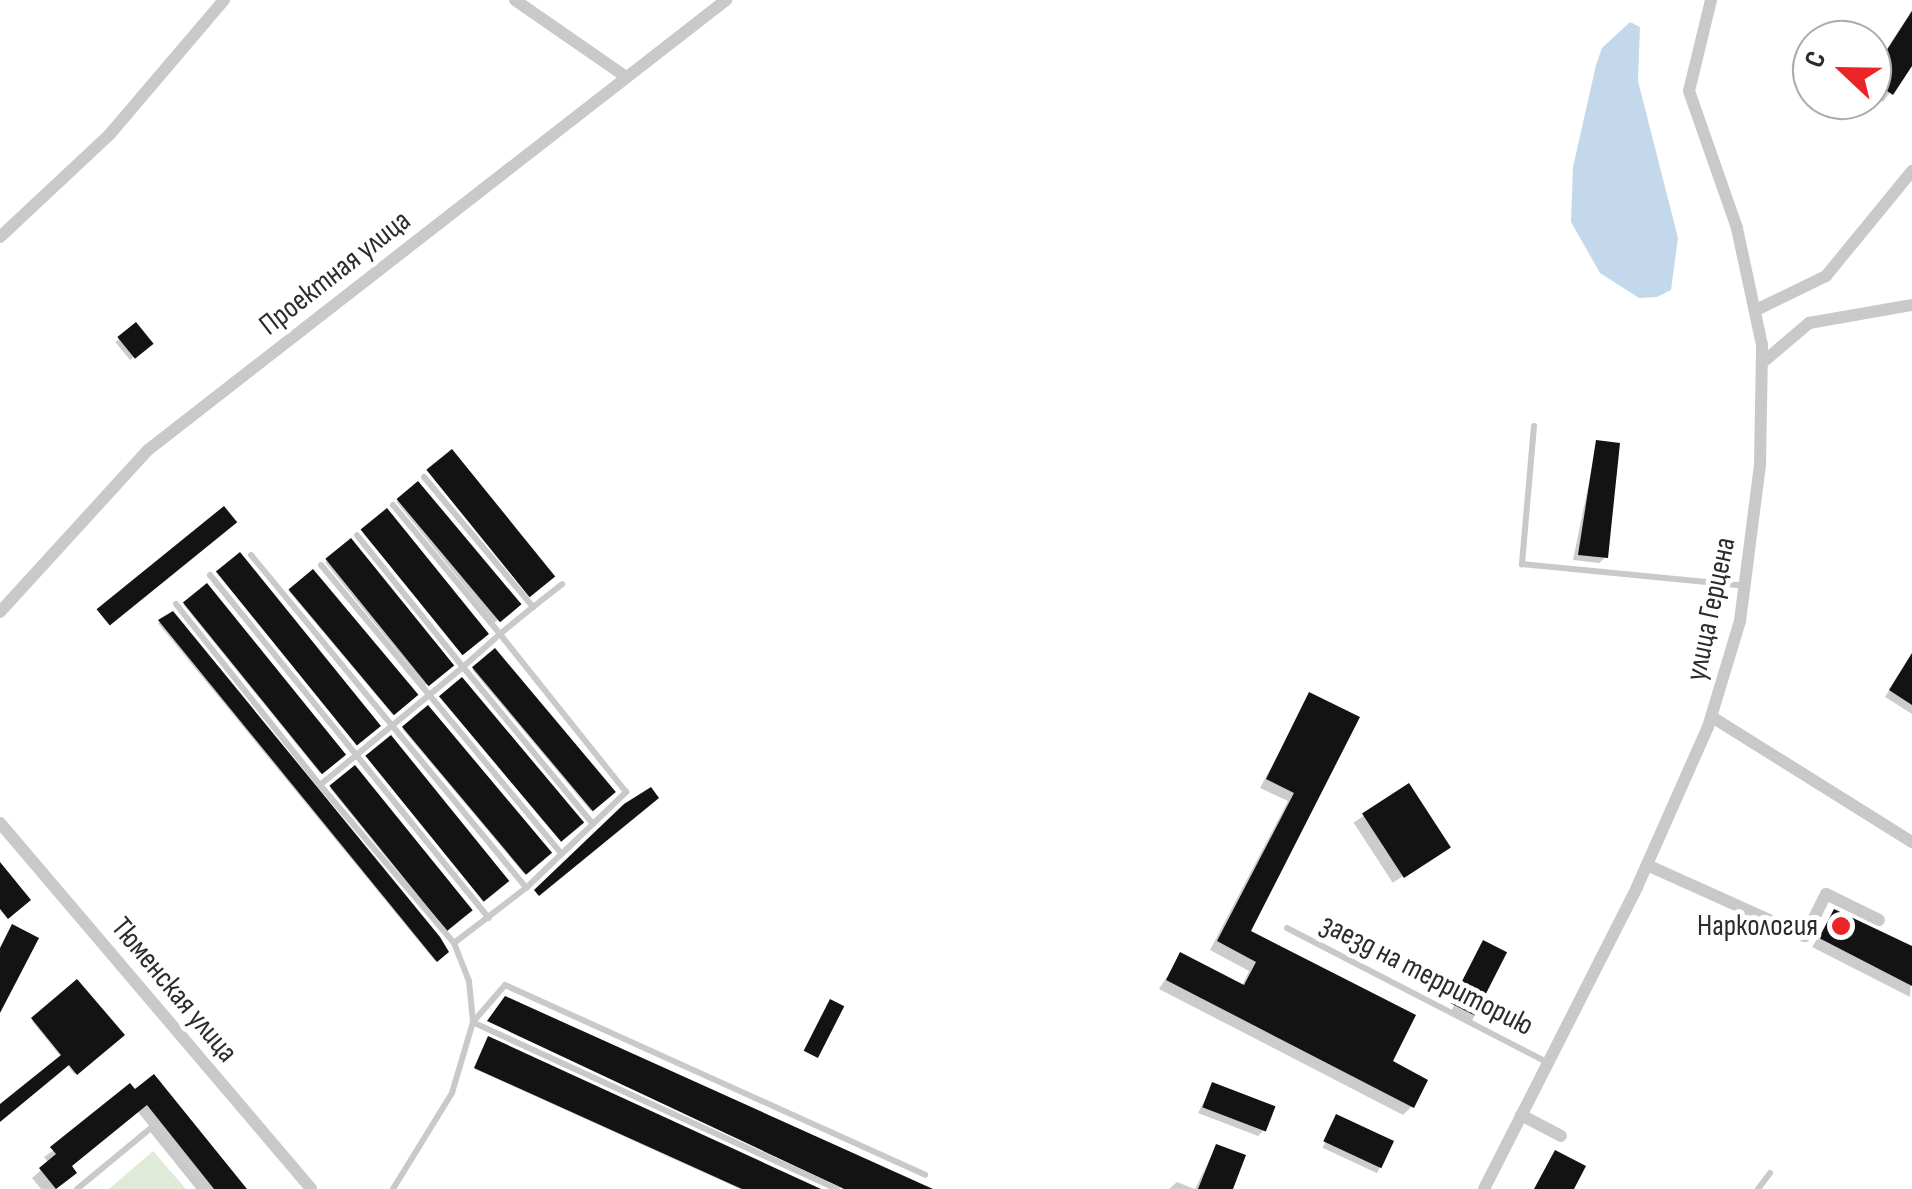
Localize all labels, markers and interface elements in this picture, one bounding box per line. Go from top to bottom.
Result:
north arrow [1792,20,1892,120]
text: С [1798,46,1834,72]
street label: Проектная улица [252,203,418,343]
street label: улица Герцена [1678,534,1744,684]
street label: заезд на территорию [1315,906,1539,1044]
place label: Наркология [1697,908,1818,944]
street label: Тюменская улица [103,910,245,1070]
marker: Наркология [1828,913,1854,939]

